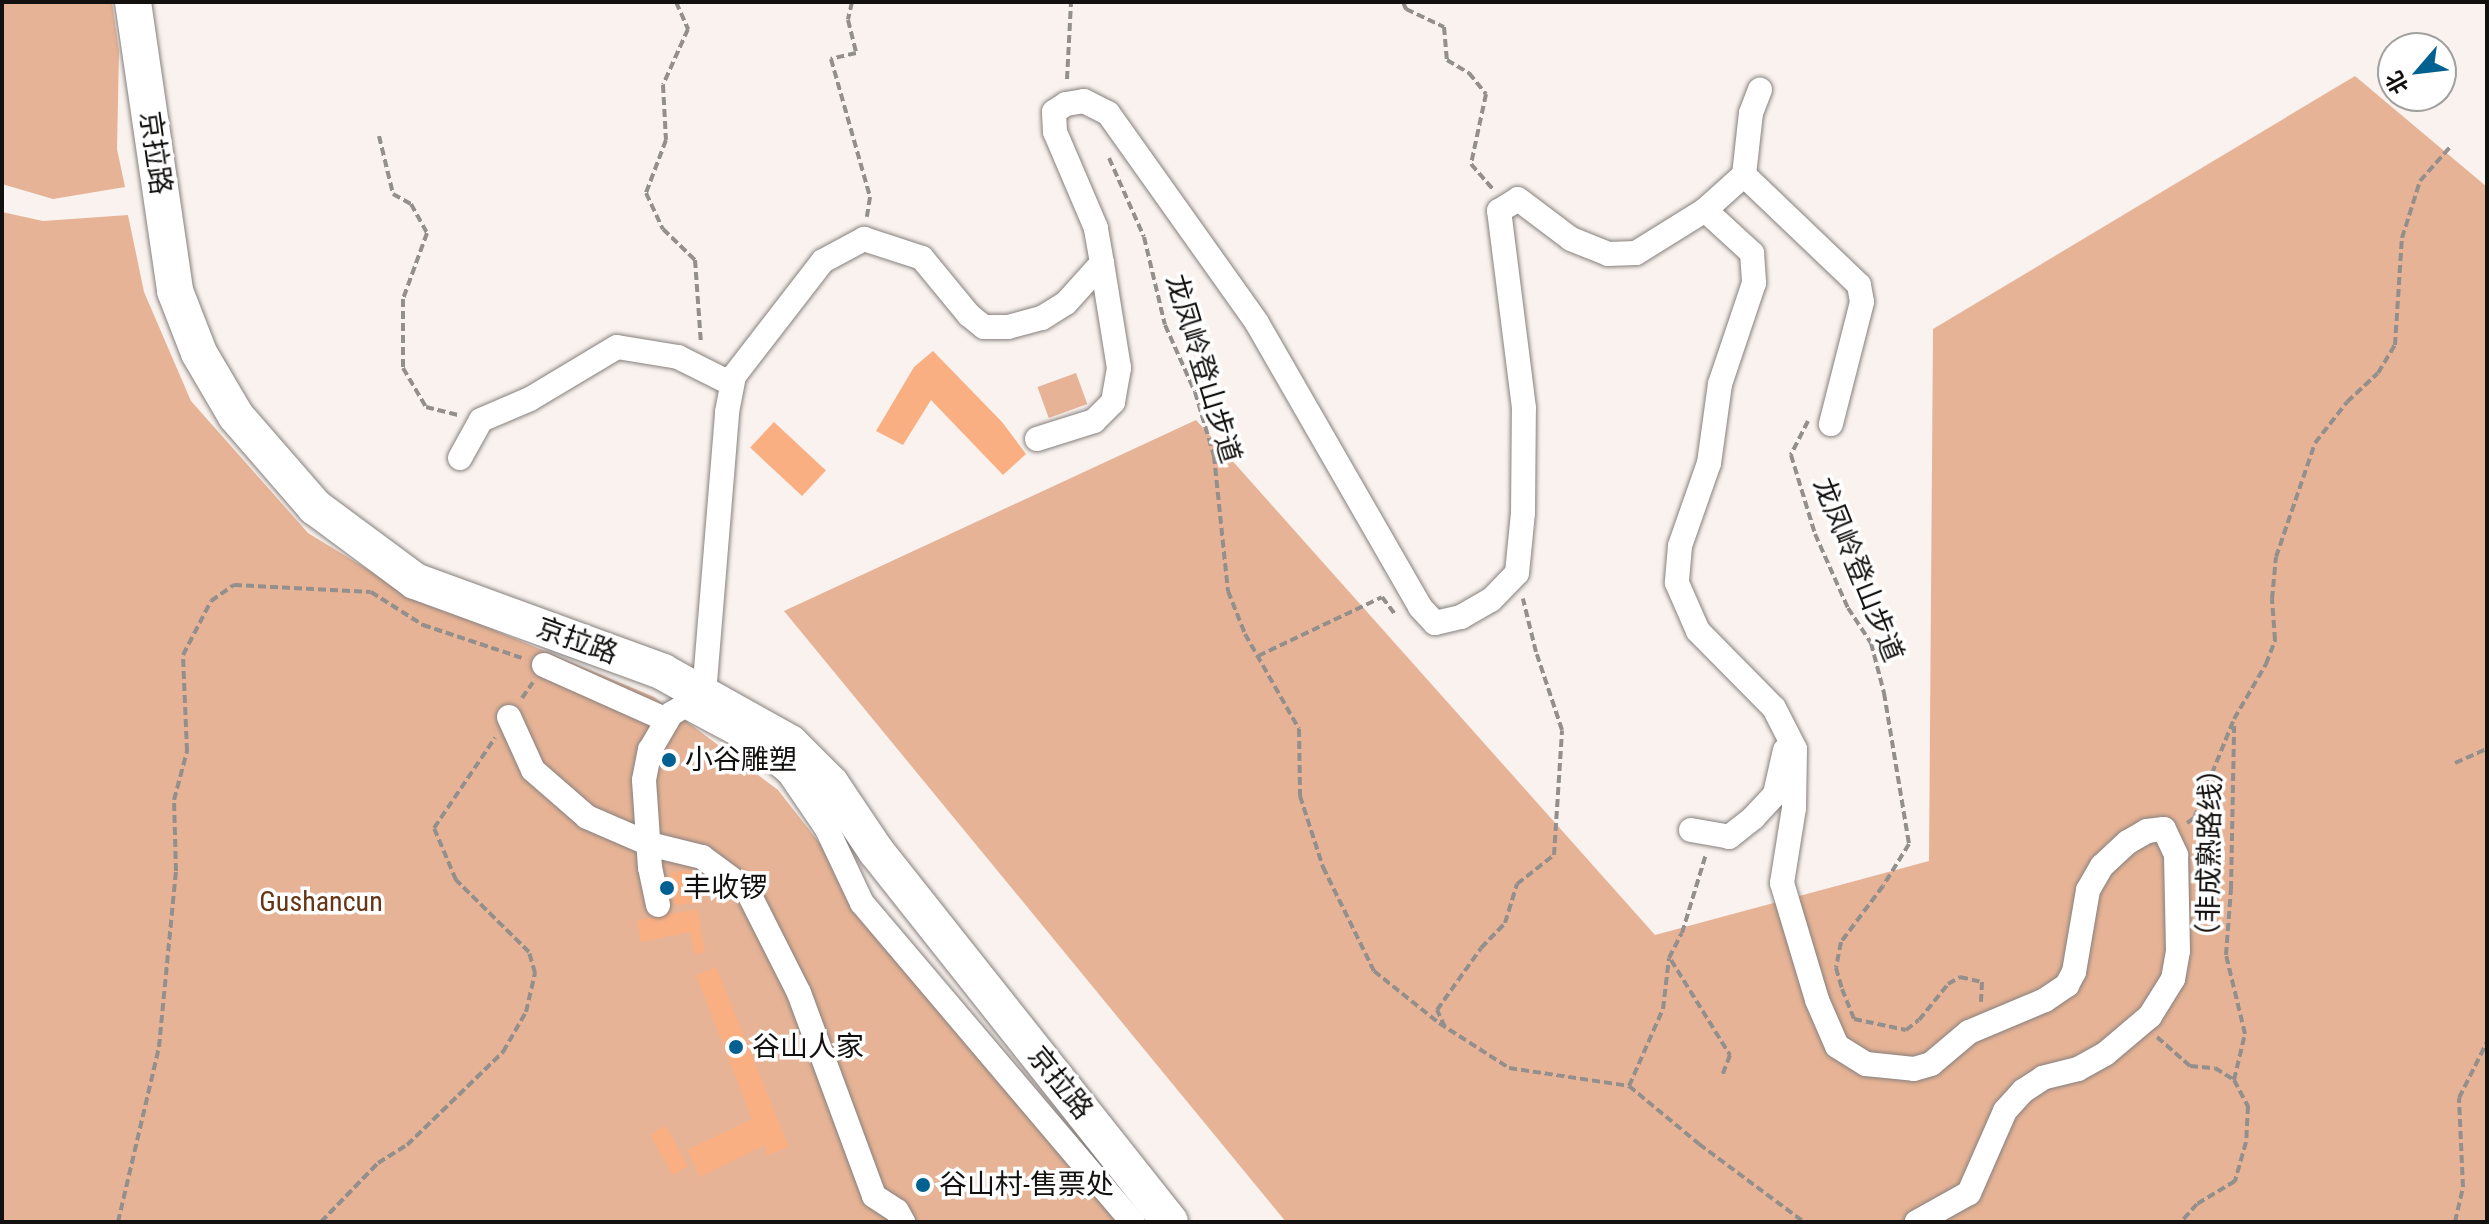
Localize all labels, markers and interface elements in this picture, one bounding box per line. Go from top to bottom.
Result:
north arrow [2377,32,2457,112]
text: 北 [2381,67,2413,98]
street label: 京拉路 [133,109,177,197]
street label: 龙凤岭登山步道 [1158,270,1248,468]
street label: 龙凤岭登山步道 [1806,473,1910,667]
street label: 京拉路 [532,611,622,671]
place label: 小谷雕塑 [685,743,797,777]
marker: 小谷雕塑 [660,751,678,769]
street label: （非成熟路线） [2191,755,2229,951]
place label: 丰收锣 [683,871,767,905]
marker: 丰收锣 [658,879,676,897]
park label: Gushancun [259,885,383,919]
place label: 谷山人家 [752,1030,864,1064]
marker: 谷山人家 [727,1038,745,1056]
street label: 京拉路 [1021,1040,1099,1126]
place label: 谷山村-售票处 [939,1168,1114,1202]
marker: 谷山村-售票处 [914,1176,932,1194]

